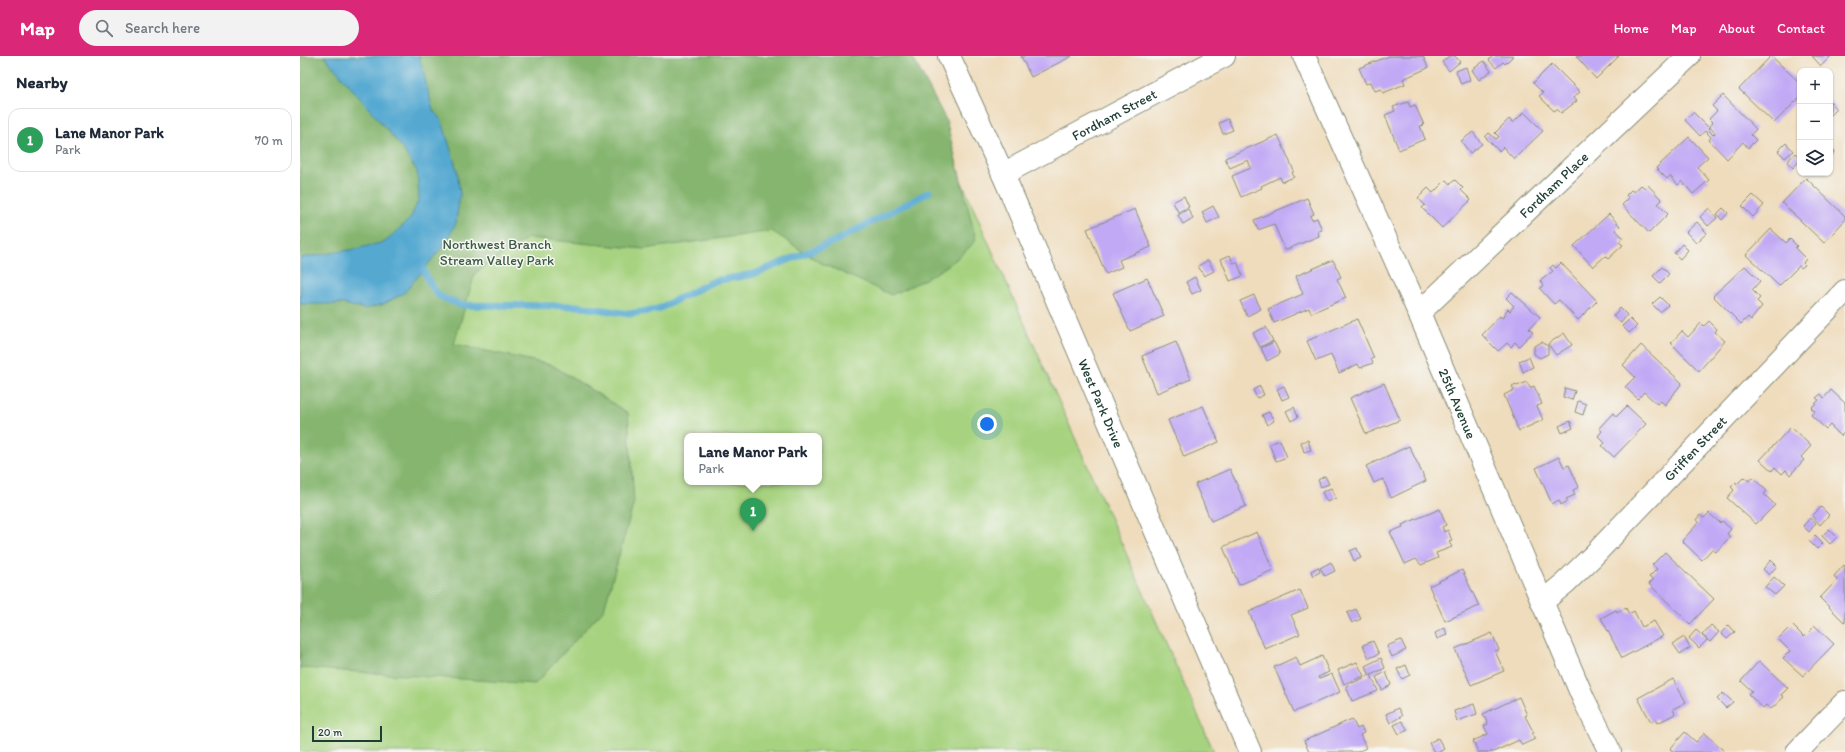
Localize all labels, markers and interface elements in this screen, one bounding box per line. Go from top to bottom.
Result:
search box [79,10,359,46]
text: Map [20,17,55,40]
icon: search [93,17,115,39]
text: Search here [125,19,200,37]
text: Home [1614,20,1649,37]
text: Map [1671,20,1697,37]
text: About [1719,20,1755,37]
text: Contact [1777,20,1825,37]
map controls [1797,68,1833,176]
button: + [1797,68,1833,104]
text: Nearby [16,72,68,92]
street label: Fordham Street [1069,85,1159,144]
button: − [1797,104,1833,140]
text: Lane Manor Park [55,124,164,142]
text: 1 [27,133,33,148]
text: 70 m [255,133,283,148]
button: layers [1797,140,1833,176]
text: Park [55,142,81,157]
street label: Fordham Place [1516,148,1592,222]
park label: Northwest Branch Stream Valley Park [440,236,554,269]
street label: West Park Drive [1074,356,1128,450]
street label: 25th Avenue [1435,366,1480,442]
street label: Griffen Street [1660,412,1730,485]
your location [977,414,997,434]
popup [684,433,822,485]
text: Lane Manor Park [698,443,808,461]
text: Park [698,461,724,476]
pin: 1 [740,498,766,531]
scale bar [312,724,382,743]
text: 20 m [318,726,342,739]

